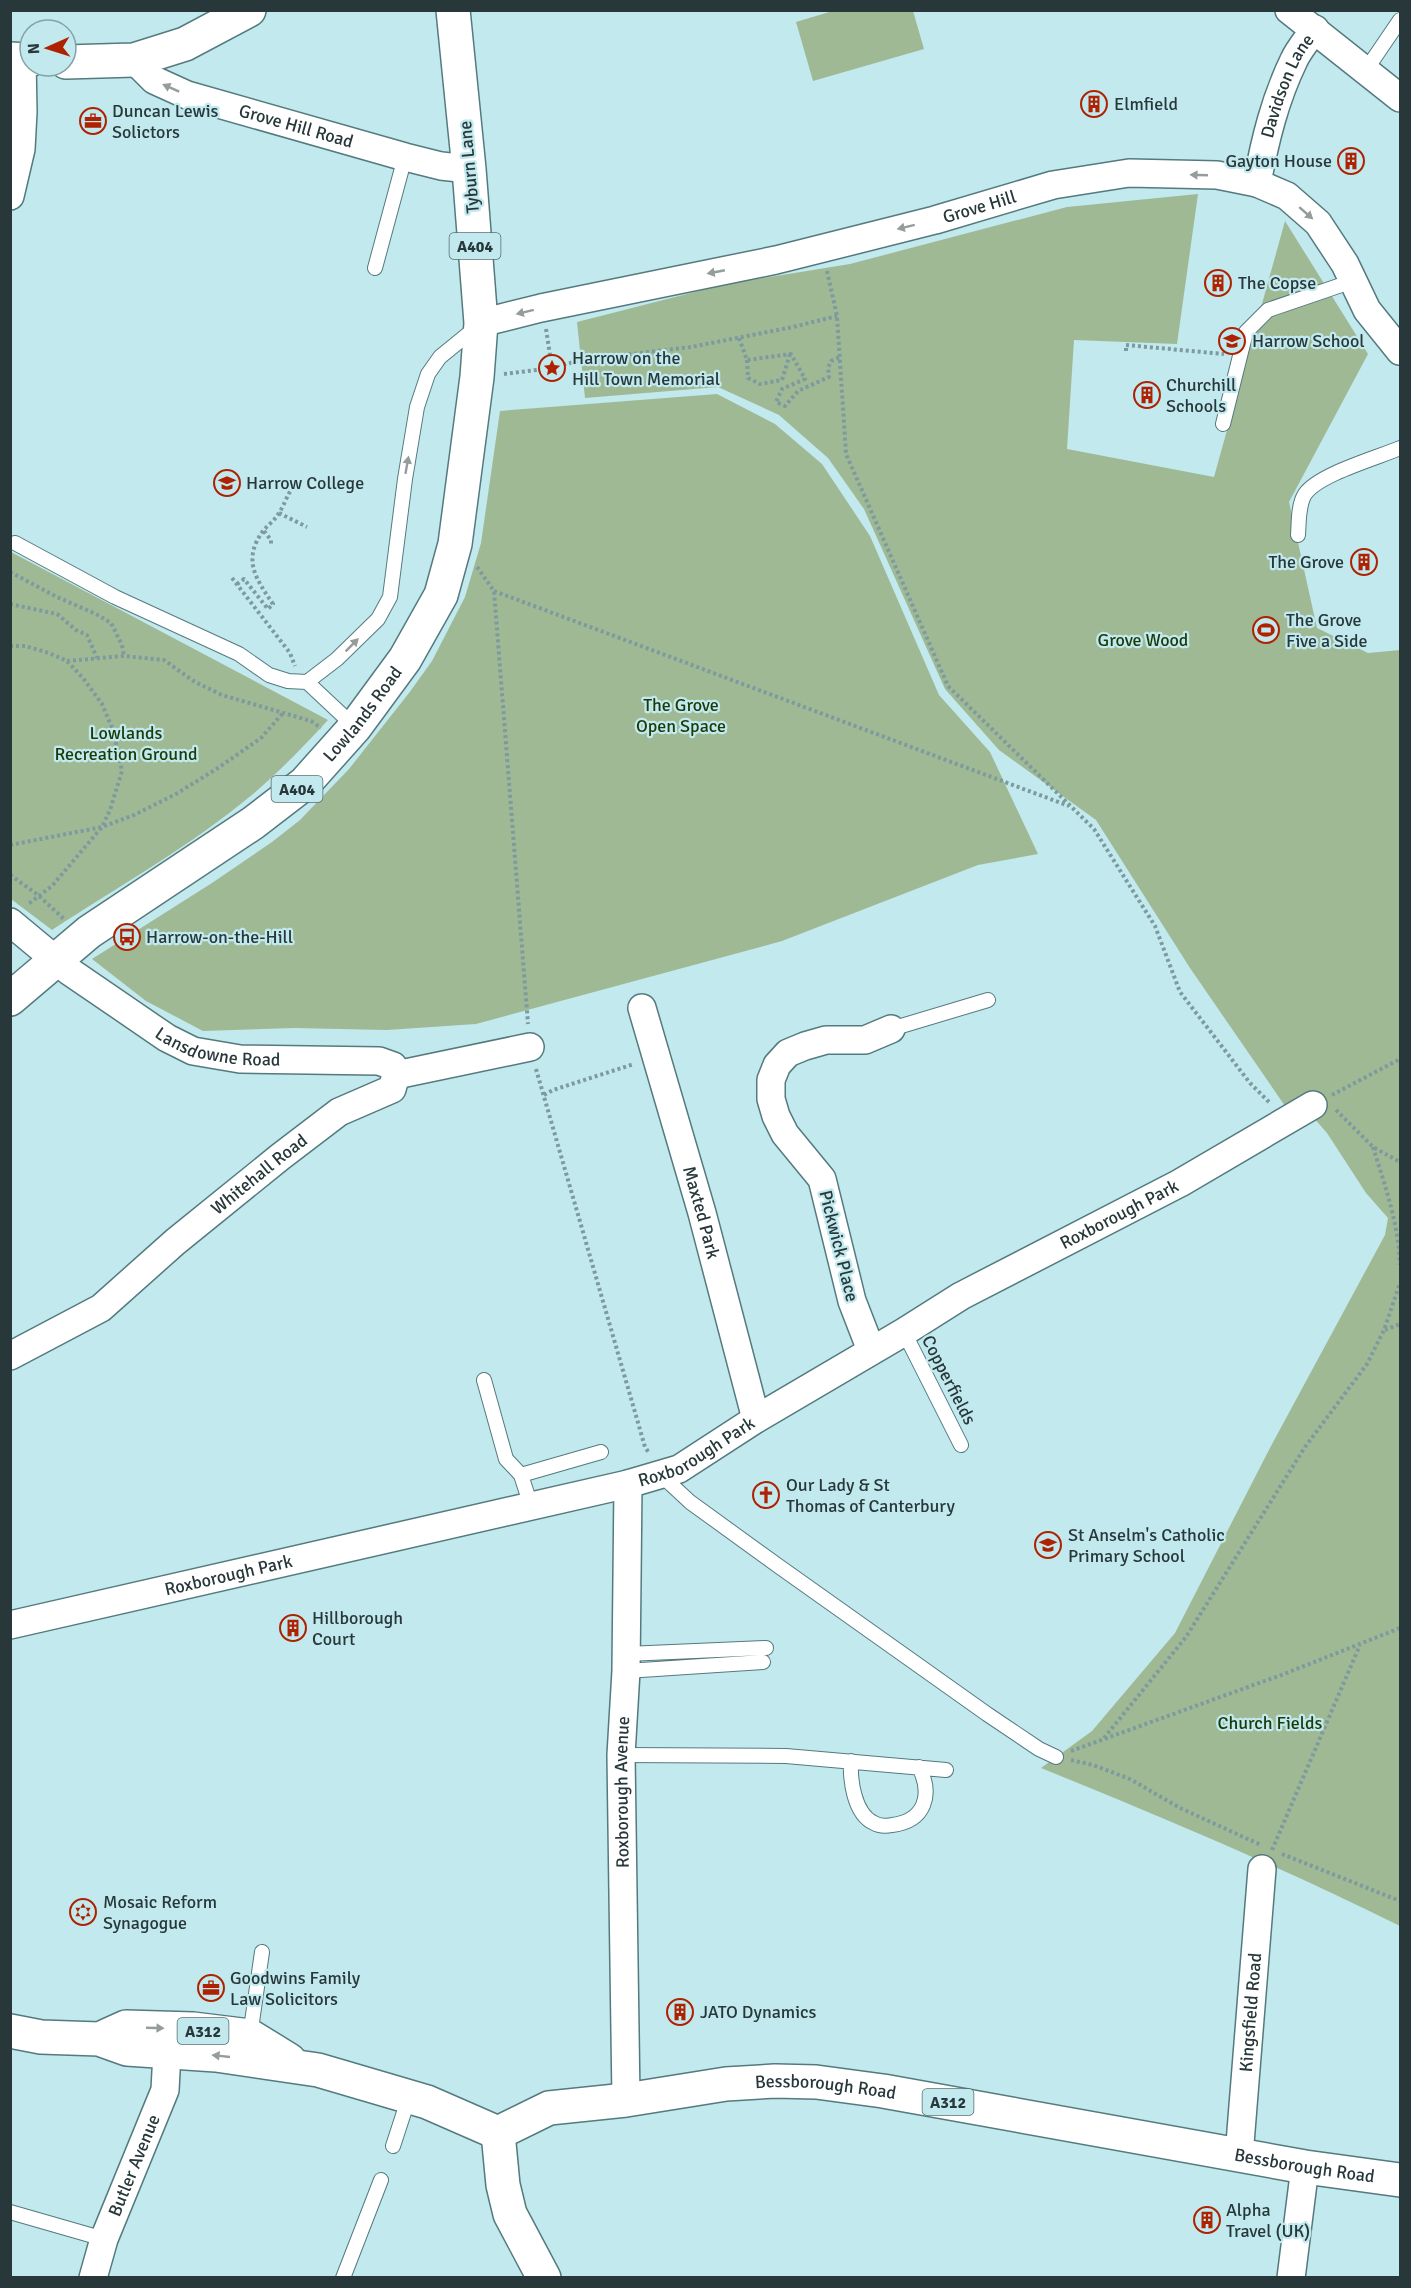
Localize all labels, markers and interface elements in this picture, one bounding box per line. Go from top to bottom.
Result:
north arrow [18,18,78,78]
street label: Davidson Lane [1256,29,1319,140]
text: N [24,43,44,55]
one-way arrow [162,83,179,92]
building icon: Elmfield [1079,89,1109,119]
place label: Elmfield [1114,93,1178,115]
street label: Grove Hill Road [236,99,356,153]
place label: Duncan Lewis Solictors [112,100,219,143]
office icon: Duncan Lewis Solictors [78,106,108,136]
street label: Tyburn Lane [454,120,484,214]
building icon: Gayton House [1336,146,1366,176]
place label: Gayton House [1225,150,1332,172]
one-way arrow [1189,170,1208,180]
street label: Grove Hill [940,186,1019,228]
one-way arrow [1298,206,1313,219]
one-way arrow [897,223,915,233]
road number: A404 [450,233,500,259]
one-way arrow [707,268,726,277]
building icon: The Copse [1203,268,1233,298]
place label: The Copse [1238,272,1316,294]
one-way arrow [516,307,535,317]
school or university icon: Harrow School [1217,326,1247,356]
place label: Harrow School [1252,330,1365,352]
place label: Harrow on the Hill Town Memorial [572,347,720,390]
place icon: Harrow on the Hill Town Memorial [537,353,567,383]
place label: Churchill Schools [1166,374,1236,417]
building icon: Churchill Schools [1132,380,1162,410]
one-way arrow [403,455,412,474]
school or university icon: Harrow College [212,468,242,498]
place label: Harrow College [246,472,364,494]
building icon: The Grove [1349,547,1379,577]
place label: The Grove [1268,551,1344,573]
place label: The Grove Five a Side [1286,609,1368,652]
sports icon: The Grove Five a Side [1251,615,1281,645]
park label: Grove Wood [1098,629,1188,651]
one-way arrow [344,638,358,652]
street label: Lowlands Road [318,662,407,766]
park label: The Grove Open Space [636,694,726,737]
park label: Lowlands Recreation Ground [54,722,198,765]
road number: A404 [272,776,322,802]
bus stop icon: Harrow-on-the-Hill [112,922,142,952]
place label: Harrow-on-the-Hill [146,926,293,948]
street label: Lansdowne Road [151,1022,281,1071]
street label: Whitehall Road [207,1129,312,1219]
street label: Maxted Park [678,1164,725,1261]
street label: Roxborough Park [1056,1175,1182,1254]
street label: Pickwick Place [815,1188,863,1304]
street label: Copperfields [917,1332,981,1428]
street label: Roxborough Park [635,1412,759,1491]
place label: Our Lady & St Thomas of Canterbury [786,1474,955,1517]
church icon: Our Lady & St Thomas of Canterbury [751,1480,781,1510]
place label: St Anselm's Catholic Primary School [1068,1524,1225,1567]
school or university icon: St Anselm's Catholic Primary School [1033,1530,1063,1560]
street label: Roxborough Park [162,1550,294,1600]
place label: Hillborough Court [312,1607,403,1650]
building icon: Hillborough Court [278,1613,308,1643]
park label: Church Fields [1218,1712,1323,1734]
street label: Roxborough Avenue [610,1715,634,1868]
place label: Mosaic Reform Synagogue [103,1891,217,1934]
synagogue icon: Mosaic Reform Synagogue [68,1897,98,1927]
street label: Kingsfield Road [1235,1952,1266,2073]
place label: Goodwins Family Law Solicitors [230,1967,361,2010]
office icon: Goodwins Family Law Solicitors [196,1973,226,2003]
building icon: JATO Dynamics [665,1997,695,2027]
place label: JATO Dynamics [700,2001,817,2023]
road number: A312 [178,2018,228,2044]
one-way arrow [146,2024,165,2033]
one-way arrow [211,2051,230,2061]
street label: Bessborough Road [754,2070,898,2104]
road number: A312 [922,2089,974,2115]
street label: Butler Avenue [103,2111,165,2220]
street label: Bessborough Road [1233,2143,1376,2187]
place label: Alpha Travel (UK) [1226,2199,1310,2242]
building icon: Alpha Travel (UK) [1192,2205,1222,2235]

